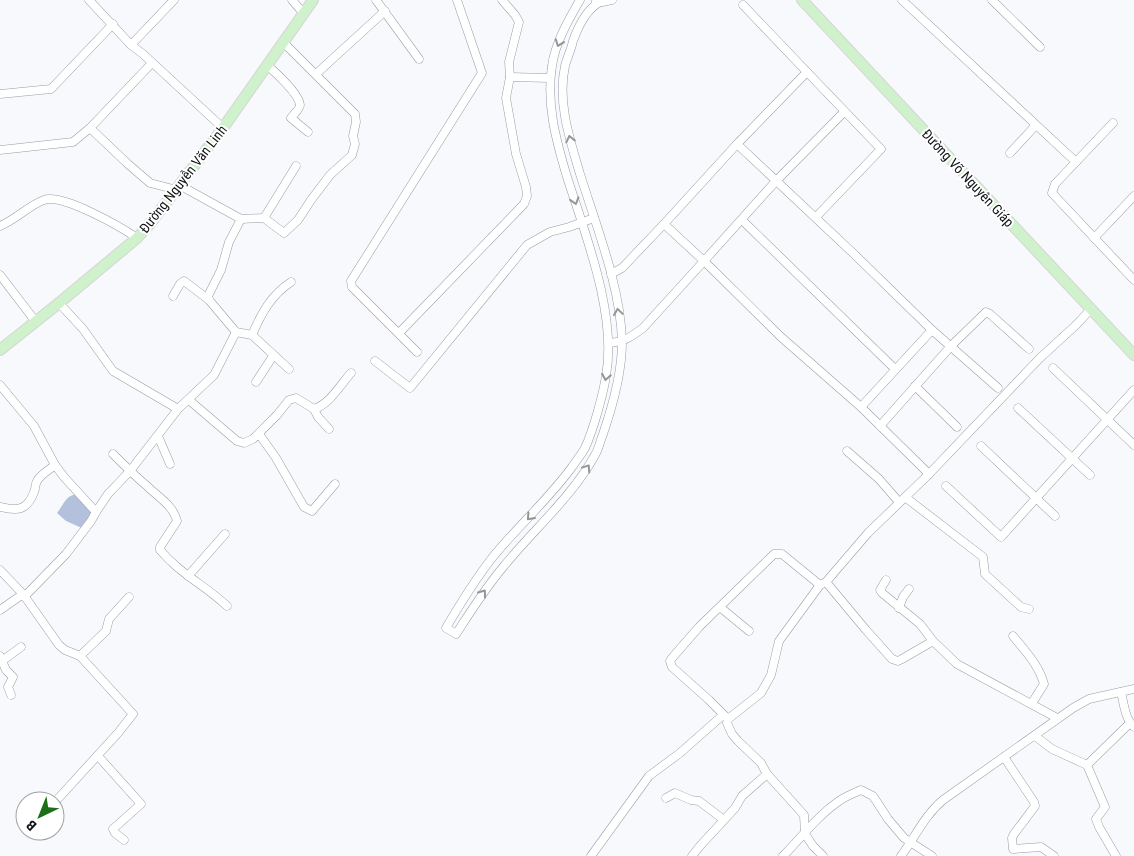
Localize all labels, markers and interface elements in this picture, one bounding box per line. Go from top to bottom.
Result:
one-way arrow [555,39,565,47]
street label: Đường Nguyễn Văn Linh [136,122,230,236]
street label: Đường Võ Nguyên Giáp [919,126,1017,230]
one-way arrow [566,134,576,143]
one-way arrow [569,197,579,205]
one-way arrow [613,308,624,316]
one-way arrow [601,372,611,381]
one-way arrow [580,464,590,473]
one-way arrow [527,511,536,520]
one-way arrow [477,589,486,599]
north arrow [15,791,65,841]
text: B [23,817,39,834]

